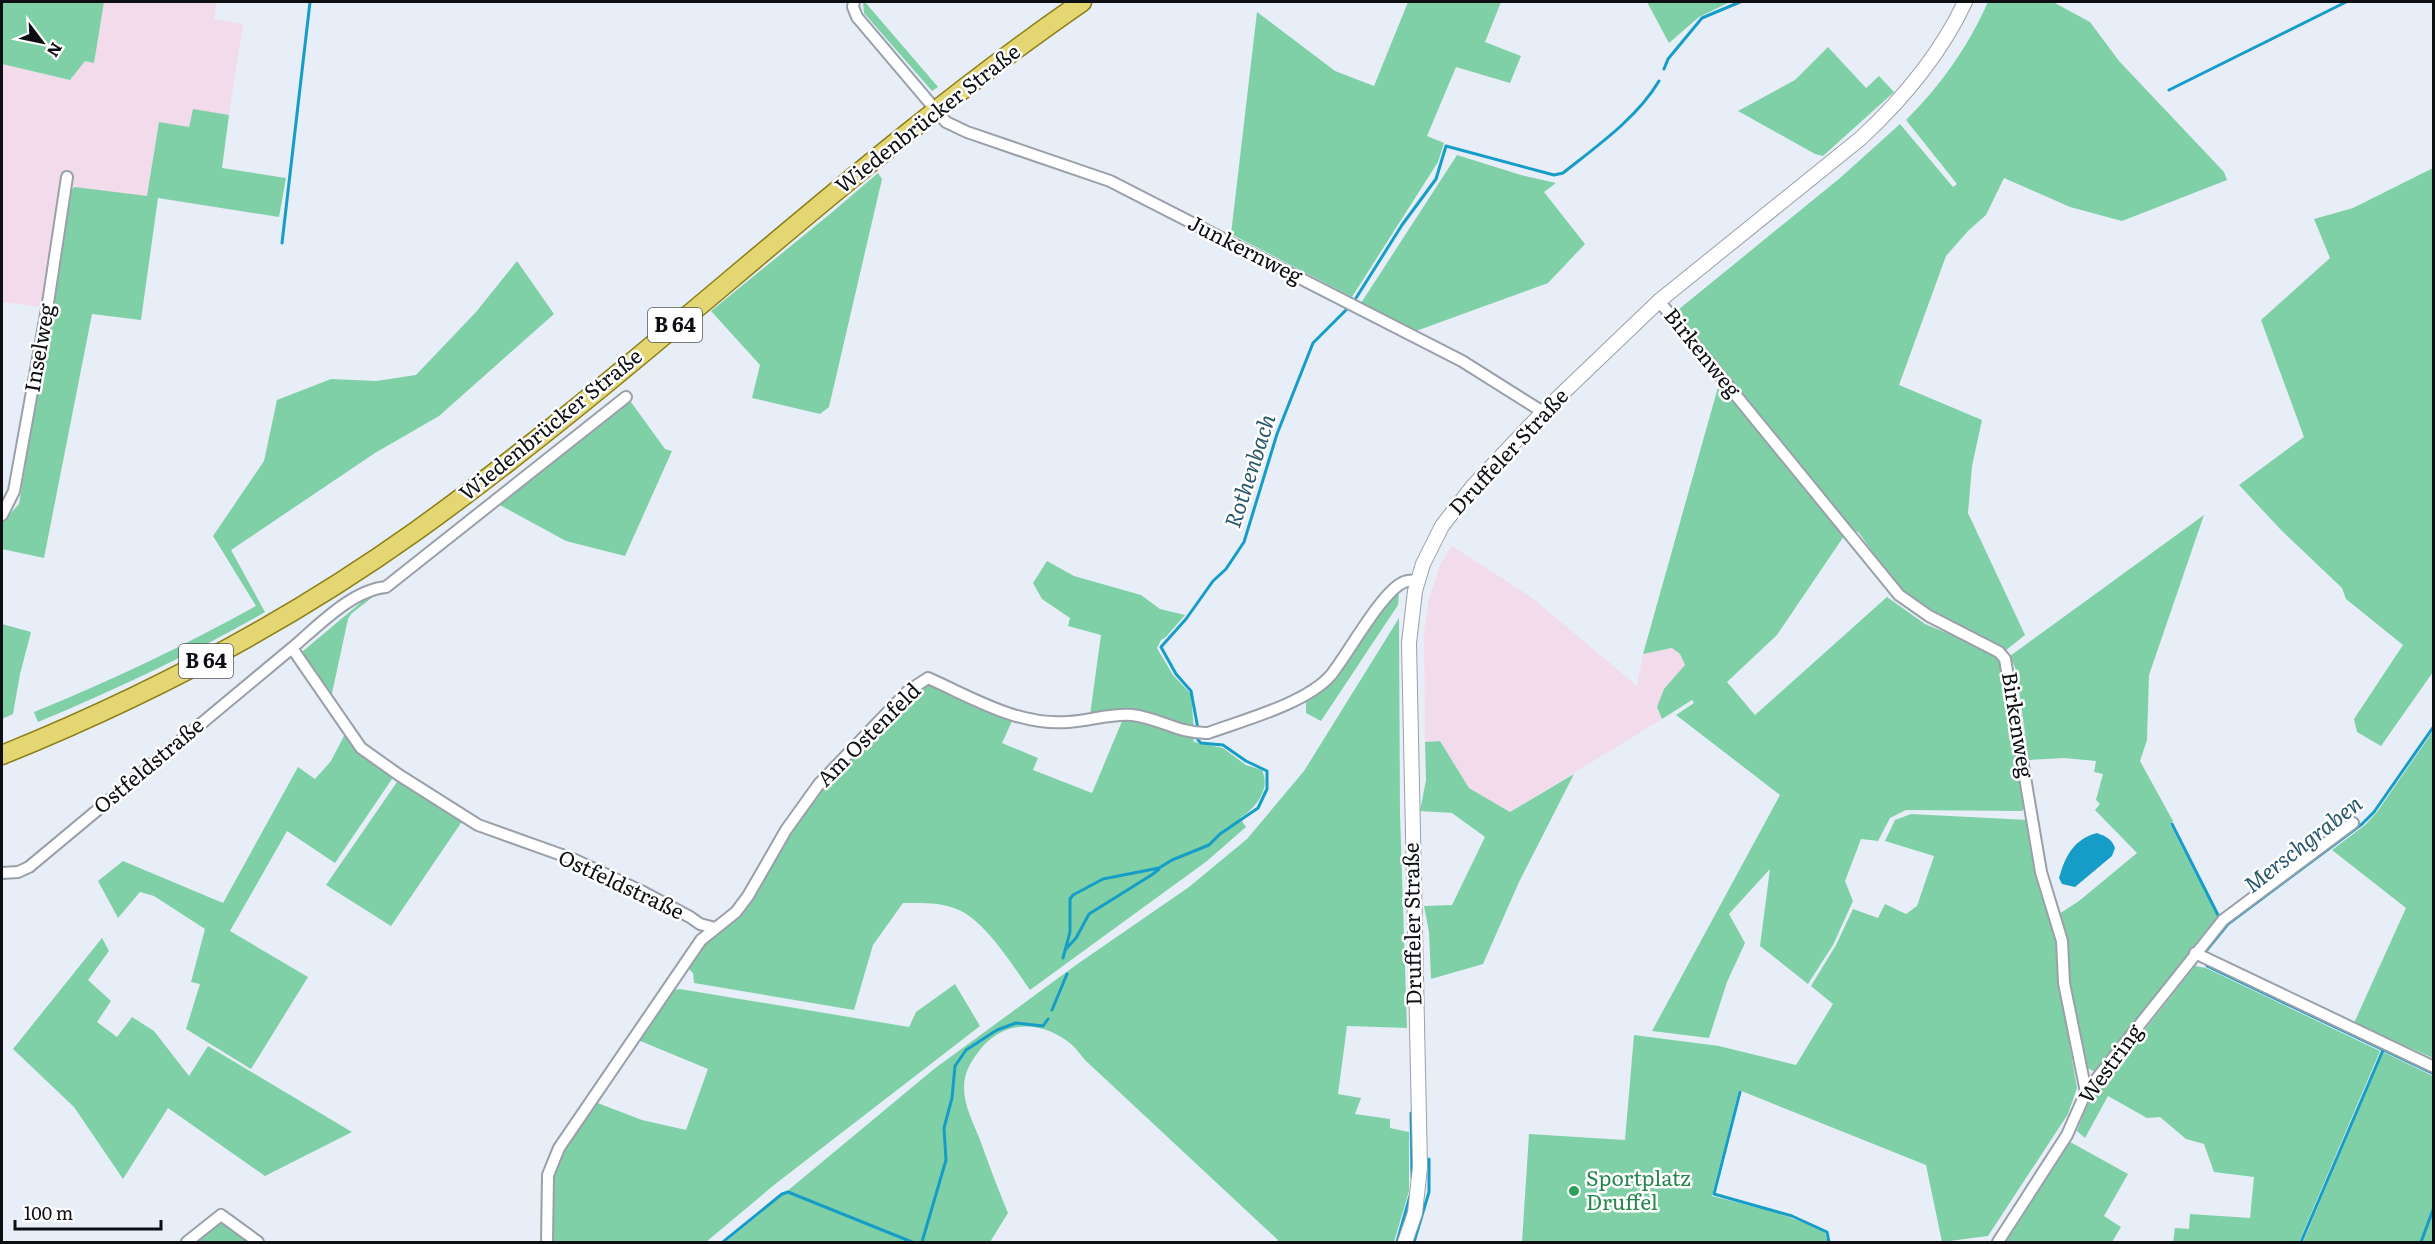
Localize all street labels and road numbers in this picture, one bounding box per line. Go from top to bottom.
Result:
street label: Wiedenbrücker Straße [827,35,1026,199]
street label: Junkernweg [1183,206,1309,290]
street label: Birkenweg [1658,300,1750,403]
street label: Inselweg [15,301,61,394]
road number: B 64 [648,308,702,342]
street label: Wiedenbrücker Straße [451,339,648,507]
street label: Druffeler Straße [1440,380,1574,521]
road number: B 64 [179,644,233,678]
street label: Birkenweg [1996,669,2043,780]
street label: Am Ostenfeld [808,674,926,792]
street label: Ostfeldstraße [85,709,209,820]
street label: Ostfeldstraße [554,840,690,925]
street label: Druffeler Straße [1394,842,1427,1006]
street label: Westring [2070,1016,2149,1109]

